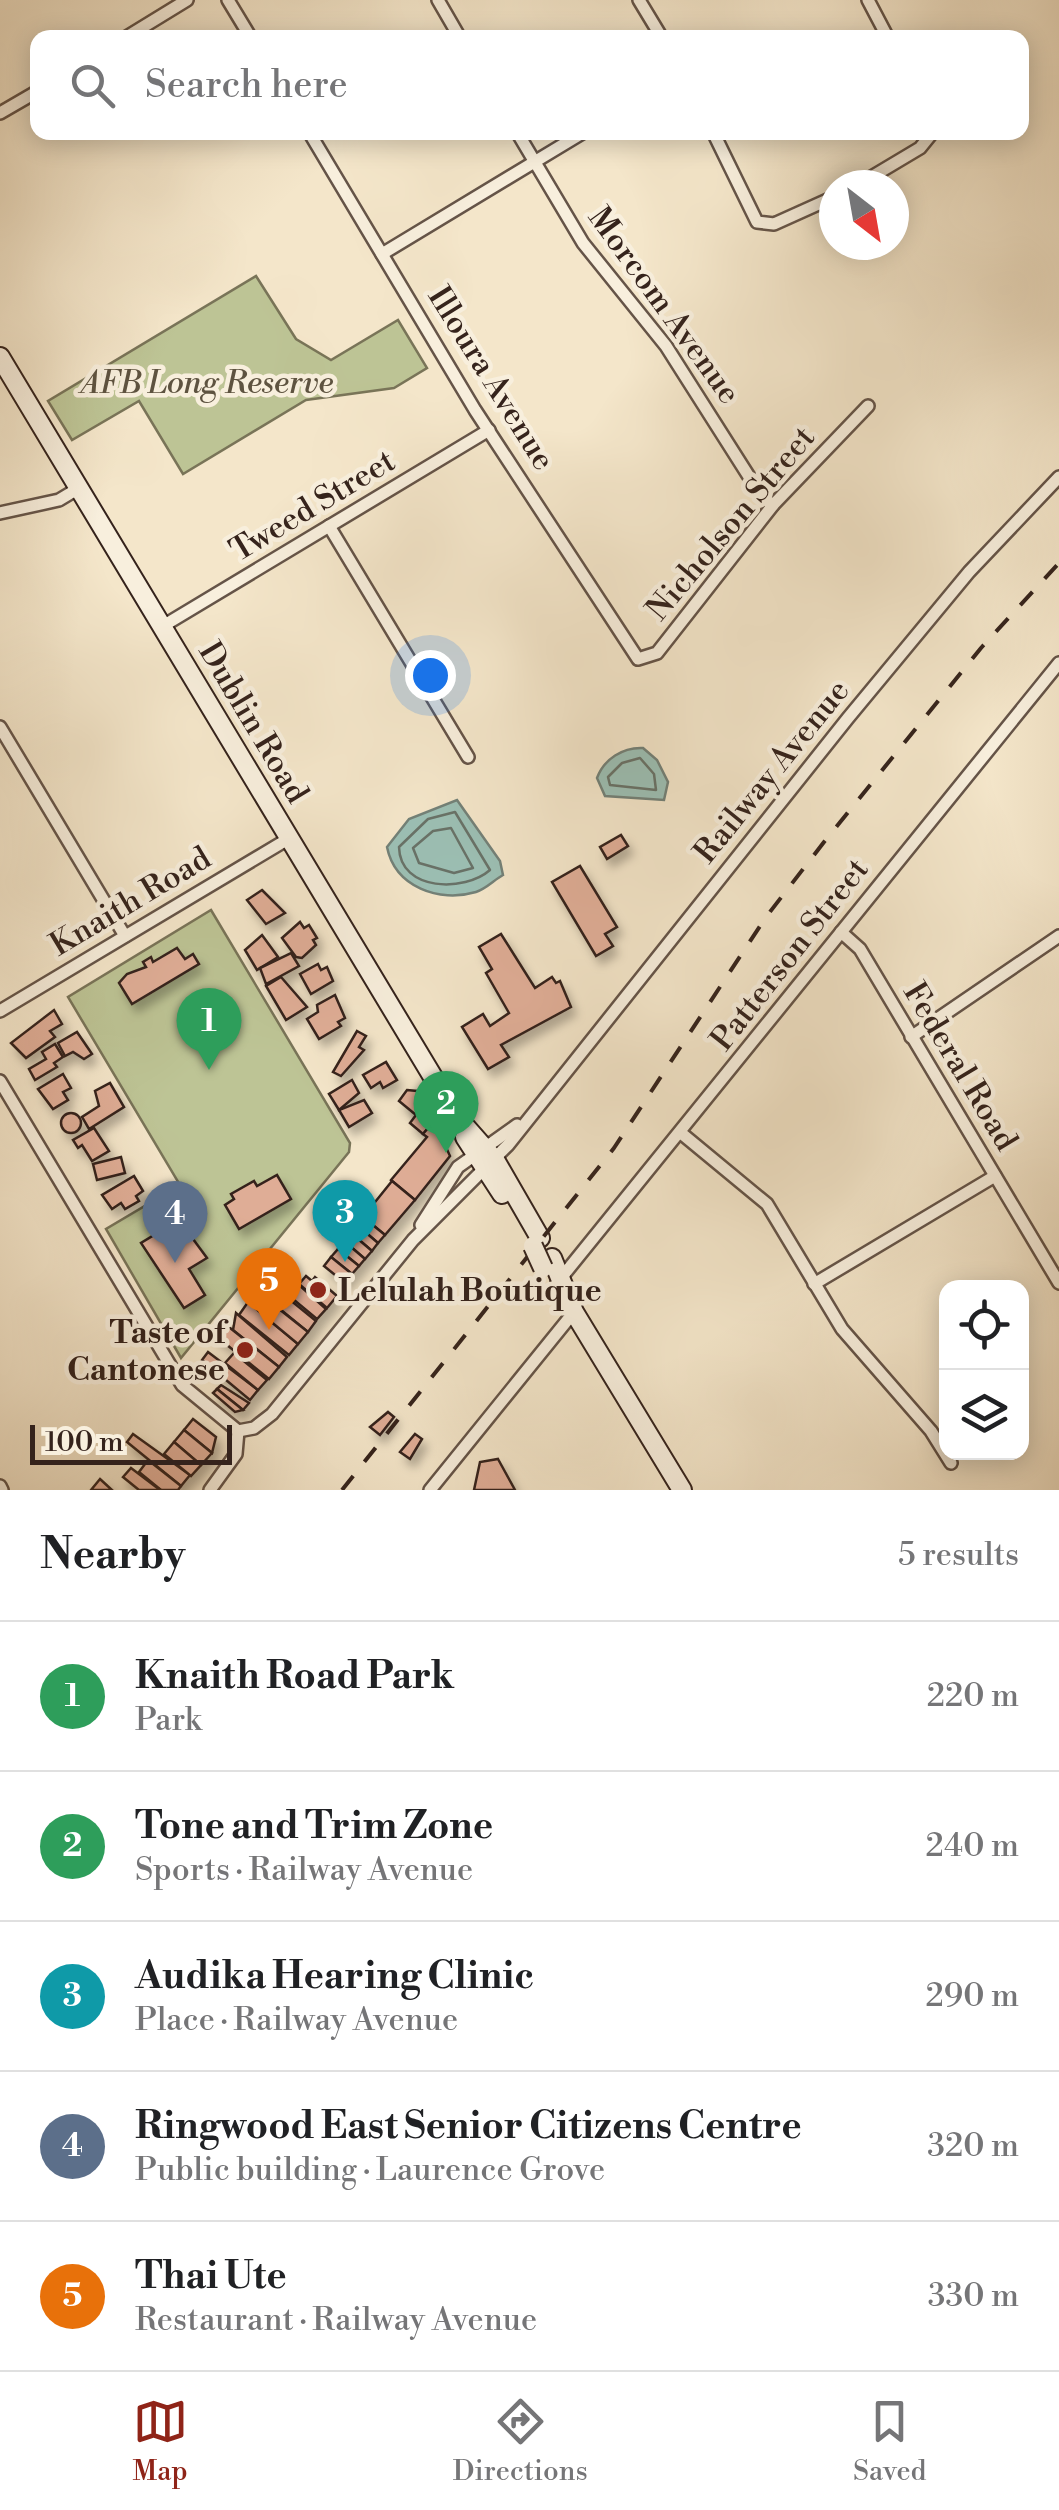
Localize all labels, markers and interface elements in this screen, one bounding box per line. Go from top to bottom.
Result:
search box [30,30,1029,140]
icon: search [65,58,120,113]
text: Search here [145,62,348,109]
north arrow [819,170,909,260]
street label: Morcom Avenue [579,199,749,412]
street label: Illoura Avenue [419,279,564,478]
park label: AFB Long Reserve [78,363,333,403]
street label: Nicholson Street [638,418,824,629]
street label: Tweed Street [223,441,402,571]
street label: Dublin Road [189,635,317,810]
your location [405,650,456,701]
street label: Railway Avenue [685,672,858,872]
street label: Knaith Road [43,838,218,965]
street label: Patterson Street [702,850,877,1059]
street label: Federal Road [894,975,1026,1158]
pin: 1 [176,988,242,1070]
pin: 2 [414,1070,478,1153]
pin: 4 [142,1180,208,1263]
pin: 3 [312,1180,378,1262]
pin: 5 [236,1248,302,1330]
place label: Lelulah Boutique [338,1271,602,1311]
marker: Lelulah Boutique [307,1279,329,1301]
map controls [939,1280,1029,1460]
button: locate [939,1280,1029,1370]
place label: Taste of Cantonese [67,1313,229,1390]
marker: Taste of Cantonese [234,1339,256,1361]
button: layers [939,1370,1029,1460]
scale bar [30,1420,232,1464]
text: 100 m [45,1425,124,1460]
text: Nearby [40,1529,185,1582]
text: 5 results [898,1535,1019,1575]
text: Knaith Road Park [135,1653,454,1700]
text: 1 [65,1676,80,1716]
text: 220 m [927,1676,1019,1716]
text: Park [135,1700,202,1740]
text: Tone and Trim Zone [135,1803,493,1850]
text: 2 [62,1826,83,1866]
text: 240 m [926,1826,1019,1866]
text: Sports · Railway Avenue [135,1850,473,1890]
text: Audika Hearing Clinic [135,1953,534,2000]
text: 3 [63,1976,82,2016]
text: 290 m [926,1976,1019,2016]
text: Place · Railway Avenue [135,2000,458,2040]
text: Ringwood East Senior Citizens Centre [135,2103,802,2150]
text: 4 [62,2126,83,2166]
text: 320 m [927,2126,1019,2166]
text: Public building · Laurence Grove [135,2150,605,2190]
text: Thai Ute [135,2253,287,2300]
text: 5 [63,2276,82,2316]
text: 330 m [928,2276,1019,2316]
text: Restaurant · Railway Avenue [135,2300,537,2340]
tab: Map [133,2394,188,2489]
tab: Directions [453,2394,588,2489]
tab: Saved [853,2394,926,2489]

